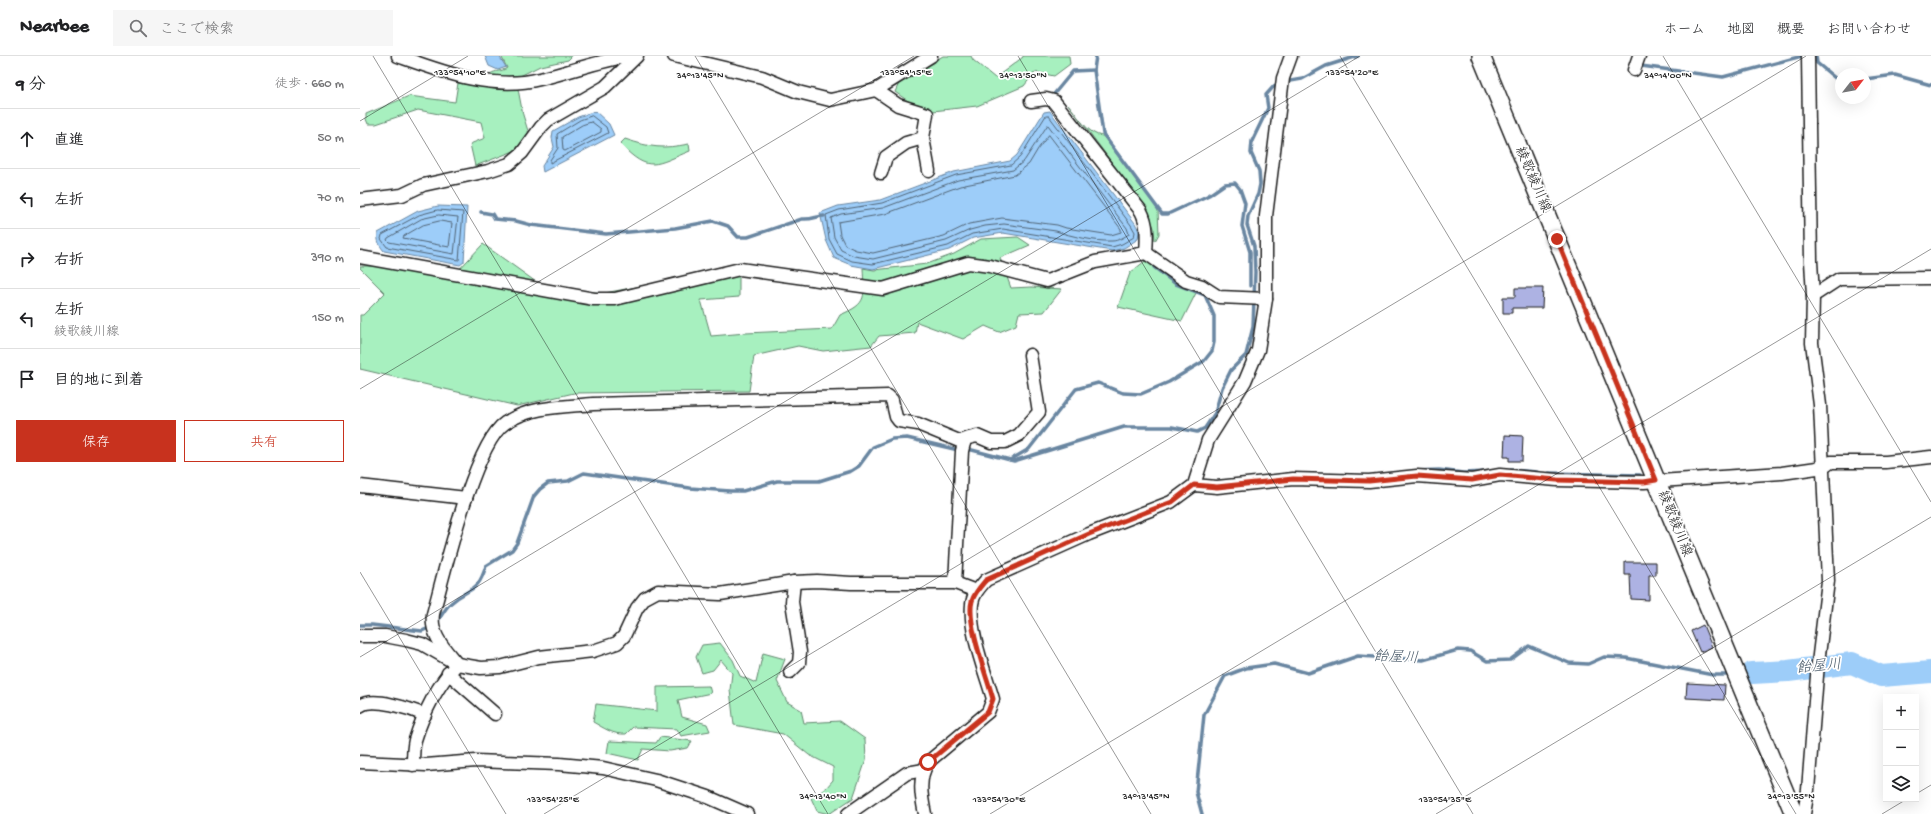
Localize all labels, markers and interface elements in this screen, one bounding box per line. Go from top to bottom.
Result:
search box [113,10,393,46]
text: Nearbee [20,16,89,39]
icon: search [127,17,149,39]
text: ここで検索 [159,21,234,39]
text: ホーム [1664,22,1705,39]
text: 地図 [1727,22,1755,39]
text: 概要 [1777,22,1805,39]
text: お問い合わせ [1827,22,1911,39]
text: 133°54'10"E [433,67,487,79]
text: 133°54'15"E [879,67,932,79]
text: 133°54'20"E [1325,67,1379,79]
north arrow [1835,68,1871,104]
text: 34°13'45"N [676,70,724,82]
text: 34°13'50"N [998,70,1047,82]
text: 34°14'00"N [1643,70,1692,82]
text: 9 分 [16,76,46,96]
text: 徒歩 · 660 m [275,77,344,92]
icon: ahead [16,128,38,150]
text: 50 m [317,131,344,146]
text: 直進 [54,132,84,150]
street label: 綾歌綾川線 [1511,144,1553,216]
icon: left [16,188,38,210]
text: 70 m [318,191,344,206]
text: 左折 [54,192,84,210]
route end [1548,230,1566,248]
icon: right [16,248,38,270]
text: 390 m [311,251,344,266]
text: 右折 [54,252,84,270]
text: 左折 [54,302,84,320]
icon: left [16,308,38,330]
text: 150 m [312,311,344,326]
text: 綾歌綾川線 [54,325,119,340]
icon: arrive [16,368,38,390]
text: 目的地に到着 [54,372,144,390]
button: 保存 [16,420,176,462]
button: 共有 [184,420,344,462]
street label: 綾歌綾川線 [1653,488,1695,560]
water label: 飴屋川 [1373,648,1419,668]
water label: 飴屋川 [1796,656,1842,678]
map controls [1883,694,1919,802]
button: + [1883,694,1919,730]
button: − [1883,730,1919,766]
route start [919,753,937,771]
button: layers [1883,766,1919,802]
text: 34°13'40"N [798,791,847,803]
text: 34°13'45"N [1122,791,1170,803]
text: 34°13'55"N [1766,791,1815,803]
text: 133°54'25"E [526,794,580,806]
text: 133°54'30"E [972,794,1026,806]
text: 133°54'35"E [1418,794,1472,806]

